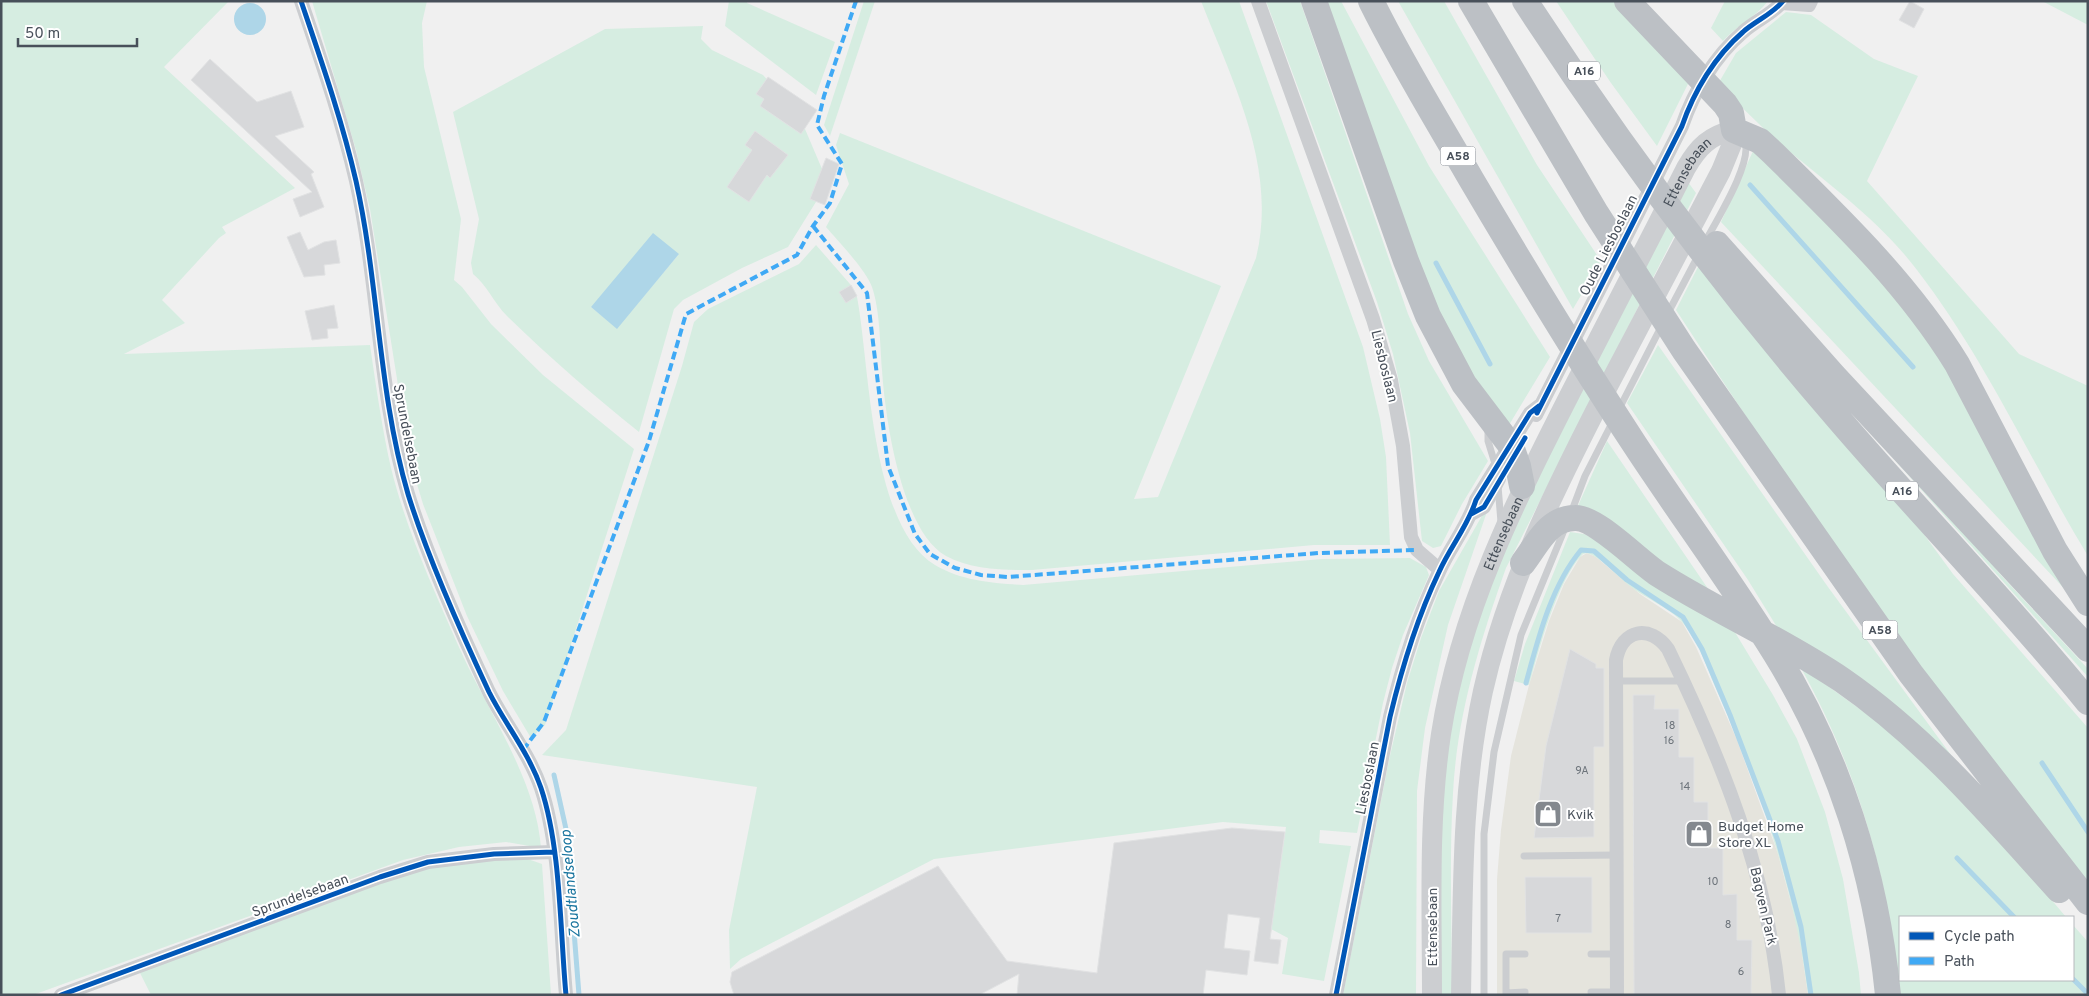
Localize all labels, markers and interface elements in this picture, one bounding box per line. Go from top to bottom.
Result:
scale bar [18,15,136,47]
text: 50 m [25,25,60,44]
road number: A16 [1568,61,1600,80]
street label: Ettensebaan [1661,134,1716,210]
road number: A58 [1440,146,1476,166]
street label: Oude Liesboslaan [1577,192,1642,299]
street label: Liesboslaan [1366,328,1401,404]
street label: Sprundelsebaan [388,383,425,486]
road number: A16 [1886,482,1918,501]
street label: Ettensebaan [1481,494,1528,573]
road number: A58 [1862,620,1898,640]
house number: 18 [1665,719,1675,733]
house number: 16 [1664,734,1674,748]
street label: Liesboslaan [1353,740,1384,816]
house number: 9A [1575,764,1589,778]
house number: 14 [1680,780,1691,794]
shop icon: Kvik [1533,799,1563,829]
place label: Kvik [1567,807,1594,824]
shop icon: Budget Home Store XL [1684,819,1714,849]
place label: Budget Home Store XL [1718,819,1804,852]
water label: Zoudtlandseloop [557,828,586,939]
street label: Bagven Park [1745,866,1780,947]
street label: Sprundelsebaan [250,871,351,922]
house number: 10 [1707,875,1719,889]
street label: Ettensebaan [1425,888,1442,967]
house number: 7 [1555,912,1561,926]
legend [1899,916,2074,981]
house number: 8 [1725,918,1731,932]
text: Cycle path [1944,928,2015,947]
text: Path [1944,953,1975,972]
house number: 6 [1738,965,1744,979]

